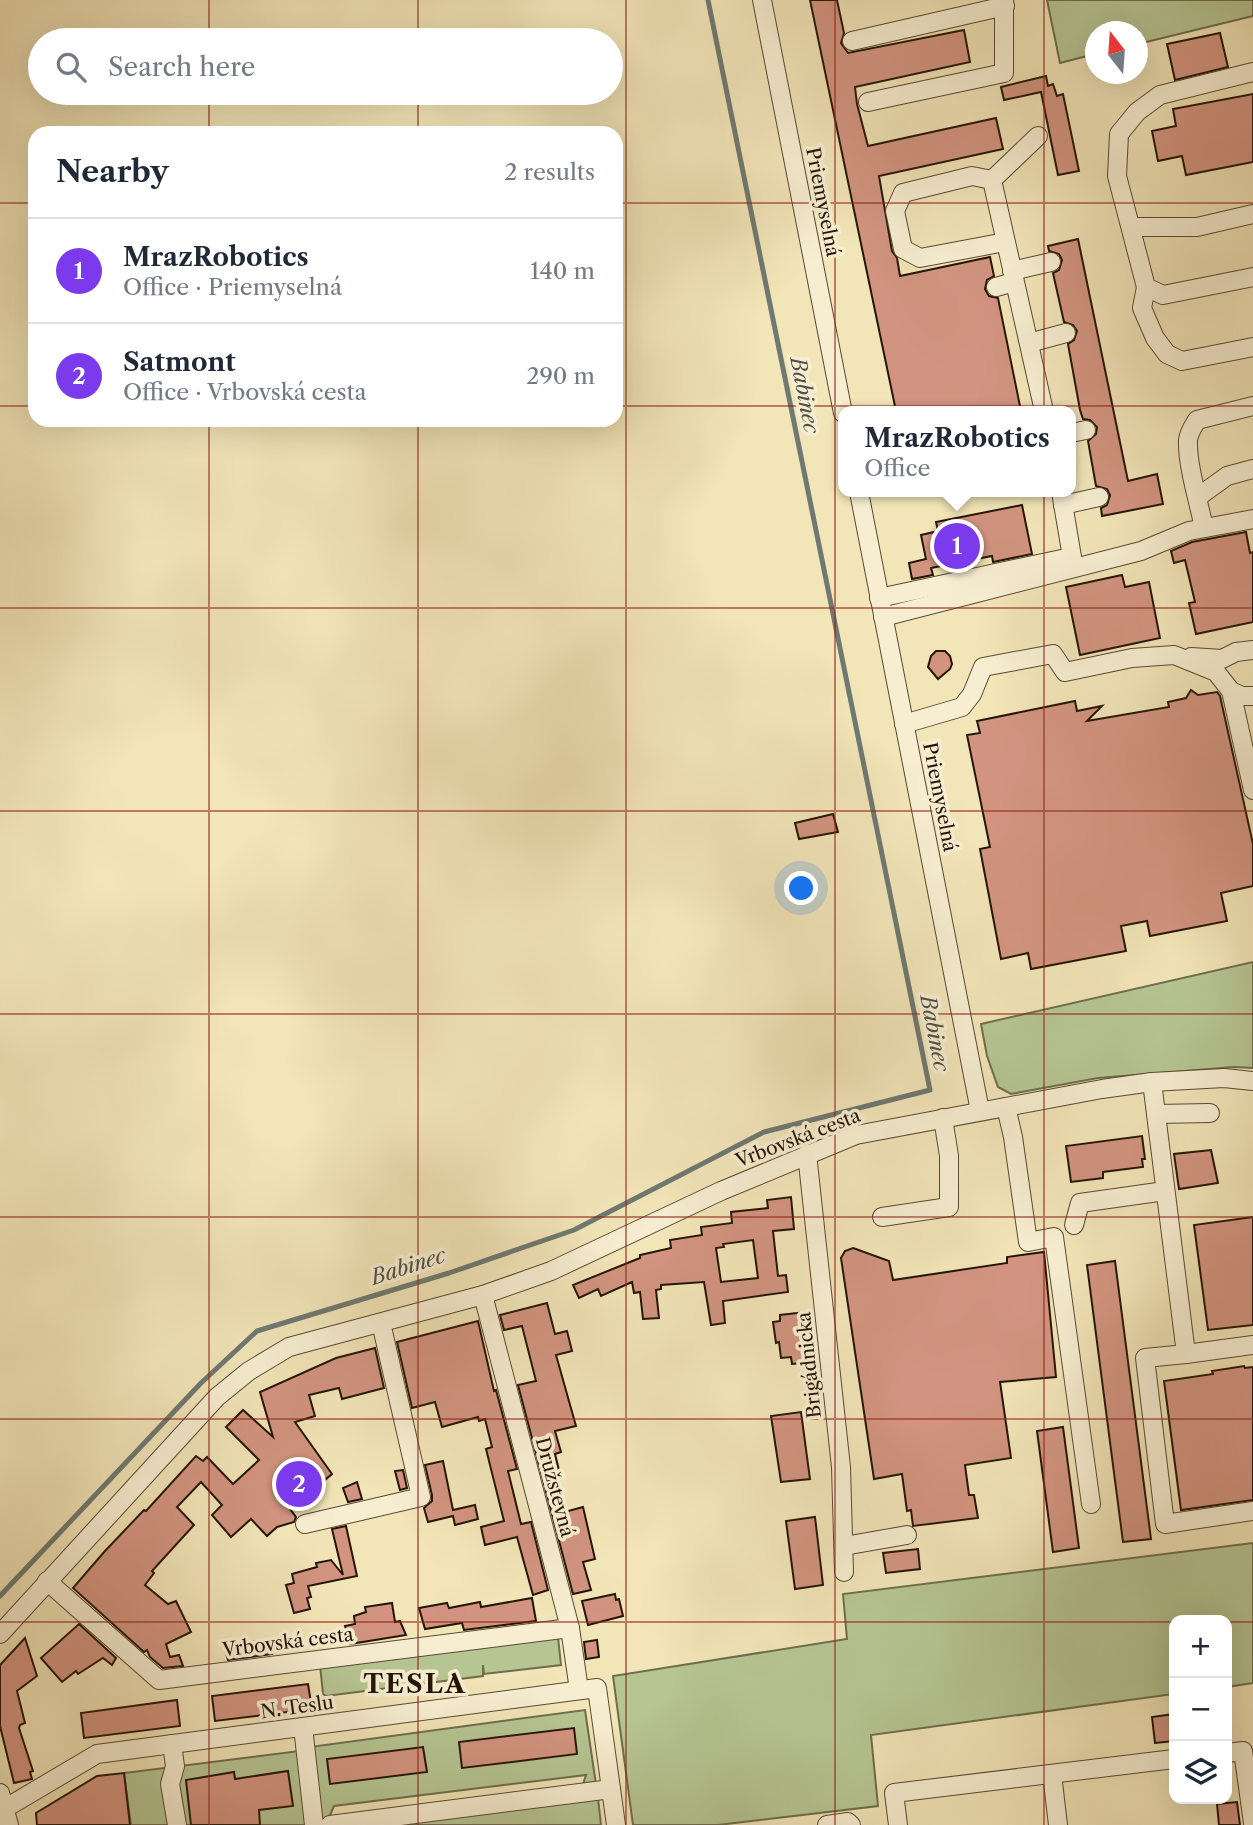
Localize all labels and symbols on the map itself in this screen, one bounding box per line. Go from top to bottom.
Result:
north arrow [1085,21,1148,84]
street label: Priemyselná [801,145,845,259]
water label: Babinec [785,353,825,437]
pin: 1 [934,520,980,572]
street label: Priemyselná [918,740,962,854]
your location [784,871,818,905]
water label: Babinec [915,991,955,1075]
street label: Vrbovská cesta [731,1104,864,1173]
water label: Babinec [365,1242,450,1290]
street label: Brigádnicka [792,1311,826,1419]
street label: Družstevná [531,1435,579,1539]
pin: 2 [276,1458,322,1510]
street label: Vrbovská cesta [220,1623,355,1662]
district label: TESLA [363,1668,467,1700]
street label: N. Teslu [259,1690,335,1724]

